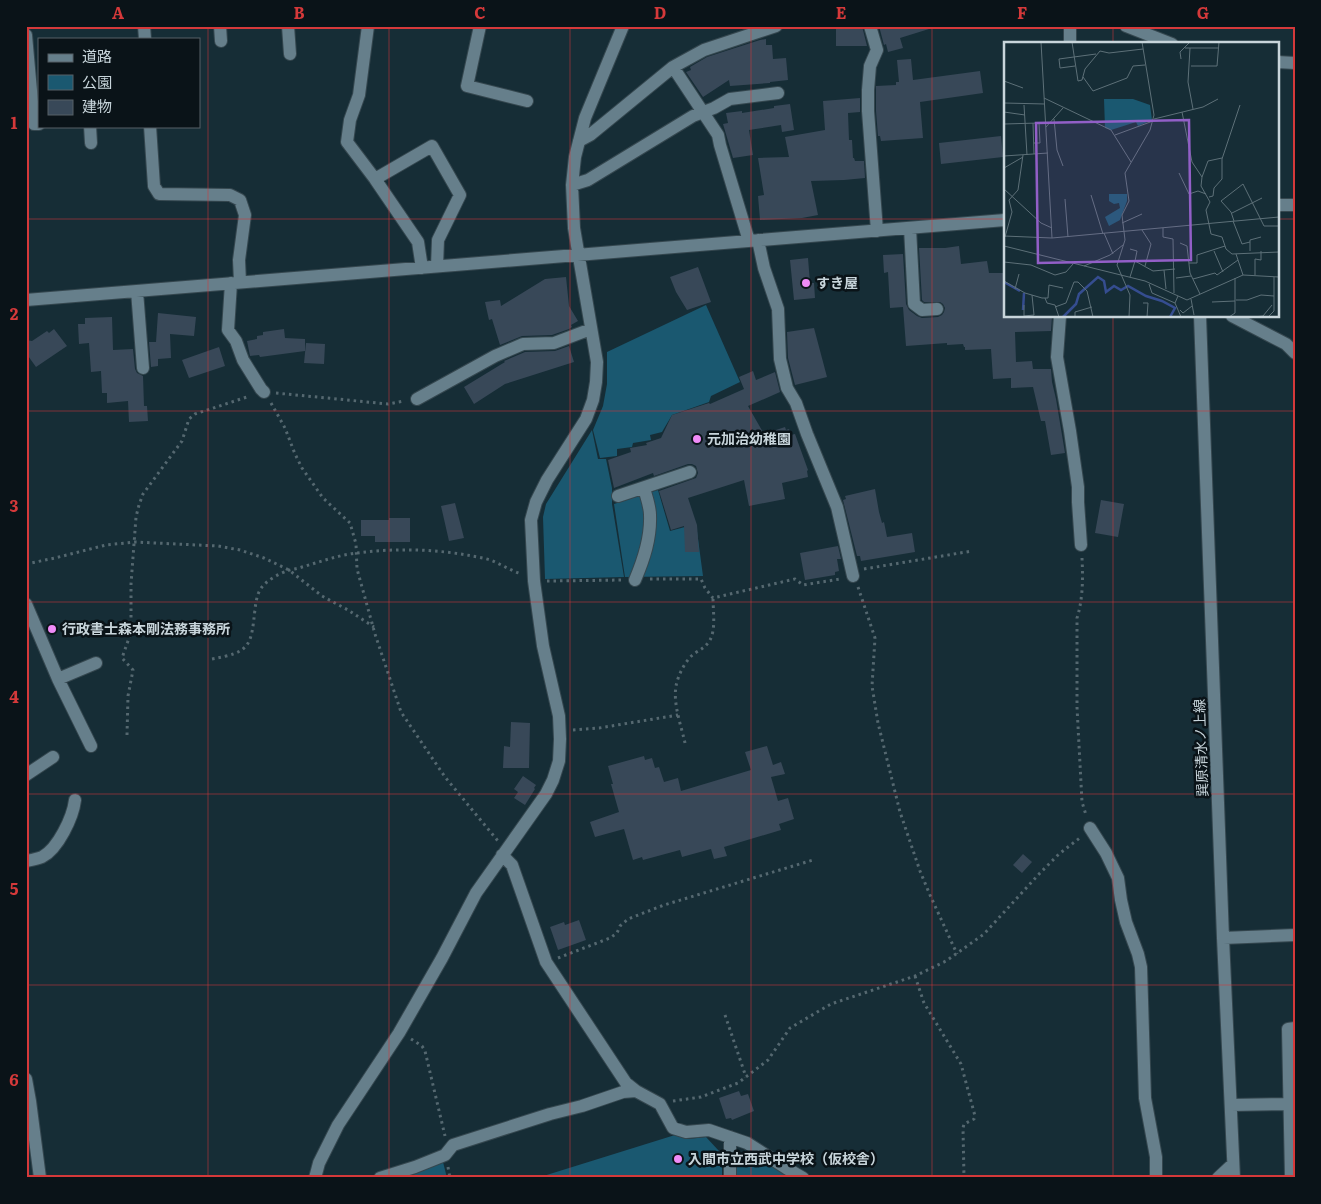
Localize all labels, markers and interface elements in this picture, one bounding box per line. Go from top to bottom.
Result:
text: A [112,0,124,24]
text: B [293,0,305,24]
text: C [474,0,486,24]
text: D [654,0,666,24]
text: E [836,0,847,24]
text: F [1017,0,1027,24]
text: G [1197,0,1209,24]
legend [38,38,200,128]
inset map [1004,42,1278,318]
text: 道路 [82,44,112,67]
text: 公園 [82,70,112,93]
text: 建物 [82,94,112,117]
text: 1 [11,110,18,134]
place label: すき屋 [816,272,858,292]
marker: すき屋 [800,277,812,289]
text: 2 [10,301,19,325]
place label: 元加治幼稚園 [707,428,791,448]
marker: 元加治幼稚園 [691,433,703,445]
text: 3 [10,493,19,517]
place label: 行政書士森本剛法務事務所 [62,618,230,638]
marker: 行政書士森本剛法務事務所 [46,623,58,635]
text: 4 [9,684,19,708]
street label: 巽原清水ノ上線 [1188,699,1212,797]
text: 5 [10,876,19,900]
text: 6 [9,1067,19,1091]
place label: 入間市立西武中学校（仮校舎） [688,1148,884,1168]
marker: 入間市立西武中学校（仮校舎） [672,1153,684,1165]

